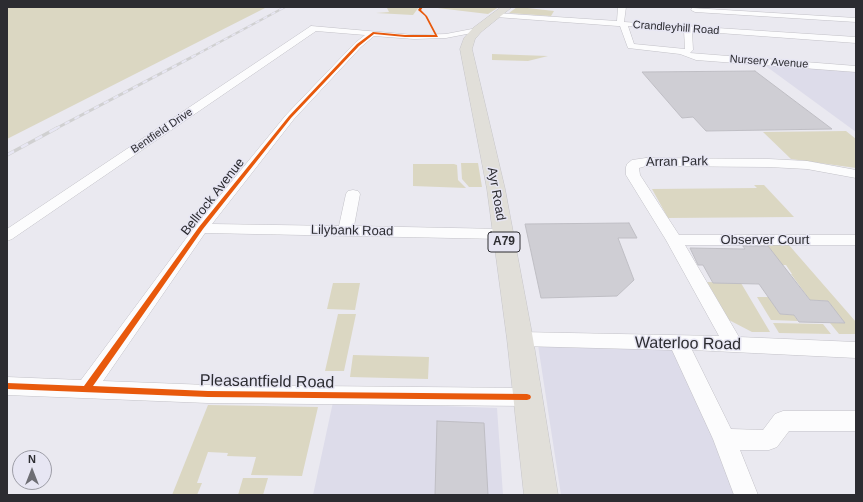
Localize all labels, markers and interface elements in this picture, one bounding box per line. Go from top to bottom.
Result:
street label: Crandleyhill Road [632,18,720,38]
street label: Nursery Avenue [729,53,809,71]
street label: Bentfield Drive [129,106,195,156]
street label: Arran Park [646,154,708,170]
street label: Bellrock Avenue [178,155,248,239]
street label: Ayr Road [484,166,508,222]
street label: Lilybank Road [311,222,393,240]
road number: A79 [488,232,520,252]
street label: Observer Court [721,232,809,248]
street label: Waterloo Road [635,333,741,355]
street label: Pleasantfield Road [200,371,334,393]
north arrow [12,450,52,490]
text: N [28,453,36,465]

